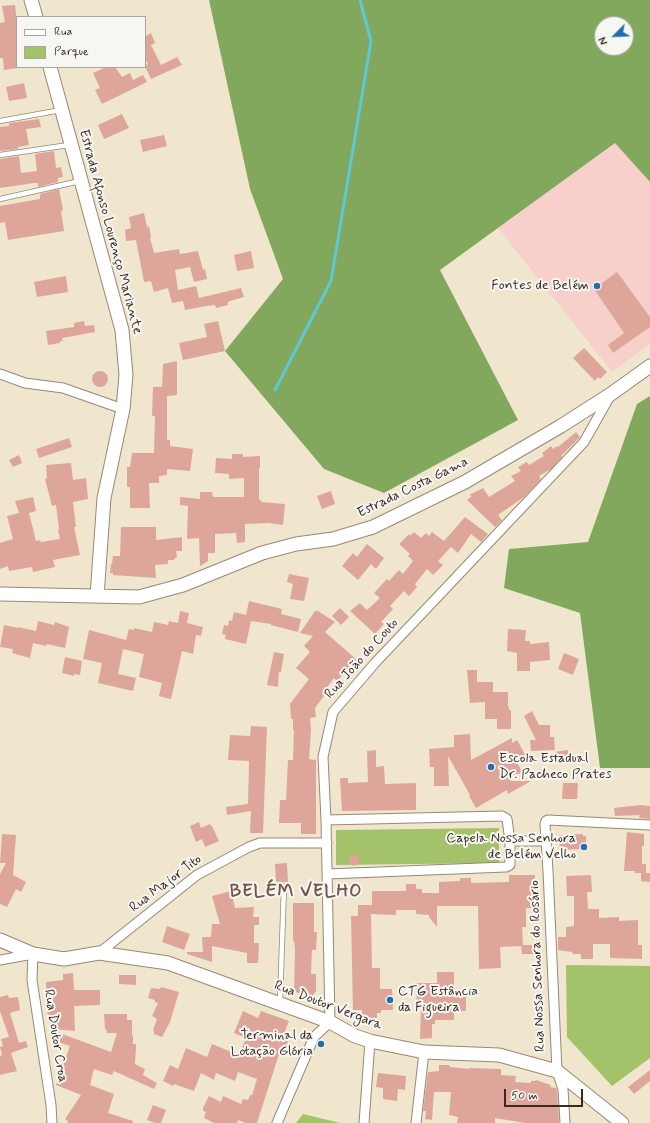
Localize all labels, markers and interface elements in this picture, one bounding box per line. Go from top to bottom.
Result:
legend [16,16,146,68]
north arrow [594,16,634,56]
text: Rua [54,24,72,40]
text: N [596,34,612,47]
text: Parque [54,44,89,60]
street label: Estrada Afonso Lourenço Mariante [75,128,145,336]
place label: Fontes de Belém [491,278,589,294]
marker: Fontes de Belém [592,281,602,291]
street label: Estrada Costa Gama [355,454,471,522]
street label: Rua João do Couto [322,615,402,703]
place label: Escola Estadual Dr. Pacheco Prates [499,751,612,784]
marker: Escola Estadual Dr. Pacheco Prates [486,762,496,772]
place label: Capela Nossa Senhora de Belém Velho [446,831,576,864]
marker: Capela Nossa Senhora de Belém Velho [579,842,589,852]
street label: Rua Major Tito [127,851,205,917]
street label: Rua Nossa Senhora do Rosário [527,880,549,1052]
district label: BELÉM VELHO [232,881,360,903]
street label: Rua Doutor Vergara [272,978,384,1034]
place label: CTG Estância da Figueira [398,984,478,1016]
street label: Rua Doutor Croa [39,988,71,1084]
marker: CTG Estância da Figueira [385,995,395,1005]
place label: Terminal da Lotação Glória [231,1028,313,1060]
marker: Terminal da Lotação Glória [316,1039,326,1049]
scale bar [506,1081,585,1107]
text: 50 m [511,1088,538,1104]

